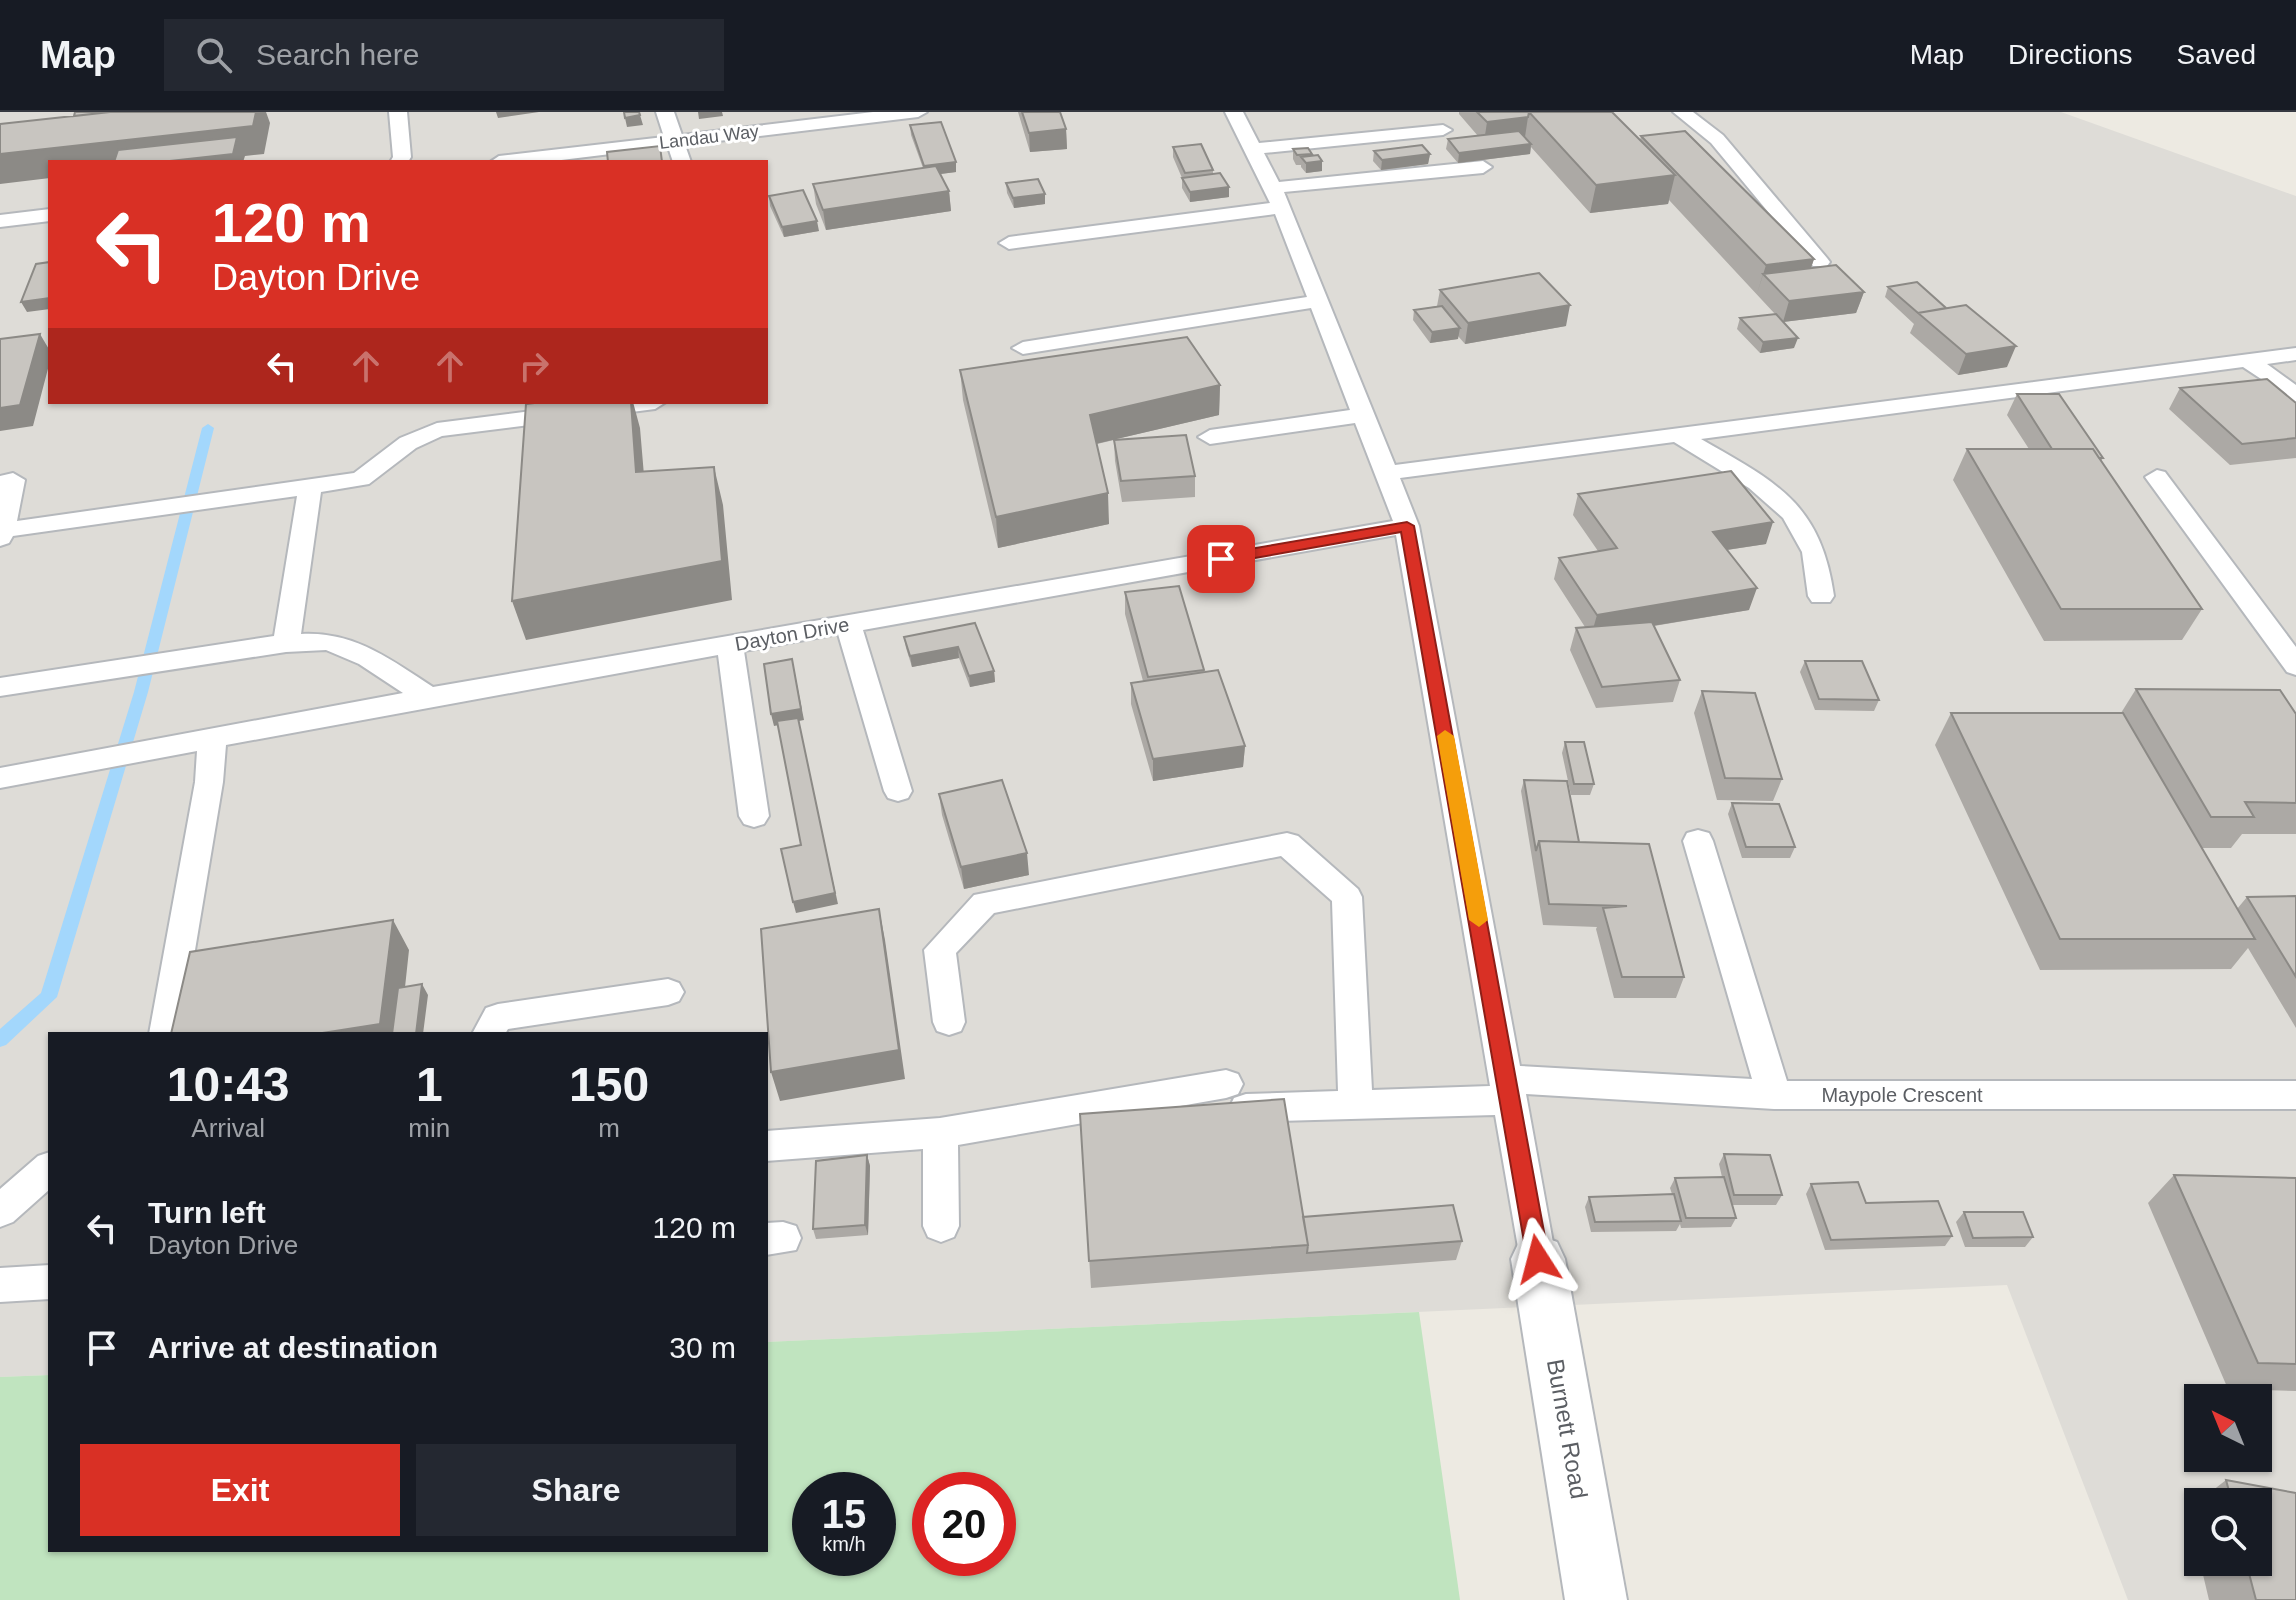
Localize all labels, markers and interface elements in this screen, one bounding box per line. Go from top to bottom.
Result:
search box [164,19,724,91]
icon: search [192,33,236,77]
text: Map [40,34,116,76]
text: Search here [256,38,419,71]
text: Map [1910,39,1964,70]
text: Directions [2008,39,2133,70]
text: Saved [2177,39,2256,70]
street label: Landau Way [658,121,760,153]
text: 120 m [212,191,371,254]
icon: left [80,192,184,296]
text: Dayton Drive [212,257,420,298]
icon: left [260,344,304,388]
icon: ahead [344,344,388,388]
icon: ahead [428,344,472,388]
icon: right [512,344,556,388]
pin [1187,525,1255,593]
icon: arrive [1199,537,1243,581]
street label: Dayton Drive [733,613,851,655]
text: 10:43 [167,1058,290,1111]
text: 1 [416,1058,443,1111]
text: 150 [569,1058,649,1111]
street label: Maypole Crescent [1821,1084,1983,1106]
text: Arrival [191,1113,265,1143]
text: min [408,1113,450,1143]
text: m [598,1113,620,1143]
text: Turn left [148,1196,266,1229]
icon: left [80,1206,124,1250]
text: 120 m [653,1211,736,1244]
position arrow [1496,1217,1580,1301]
text: Dayton Drive [148,1230,298,1260]
icon: arrive [80,1326,124,1370]
text: Arrive at destination [148,1331,438,1364]
text: 30 m [669,1331,736,1364]
street label: Burnett Road [1542,1357,1593,1501]
north arrow [2184,1384,2272,1472]
map controls [2184,1384,2272,1576]
button: Exit [80,1444,400,1536]
button: Share [416,1444,736,1536]
speed limit sign: 20 [912,1472,1016,1576]
button: search [2184,1488,2272,1576]
text: 15 [822,1492,866,1536]
text: km/h [822,1533,866,1555]

